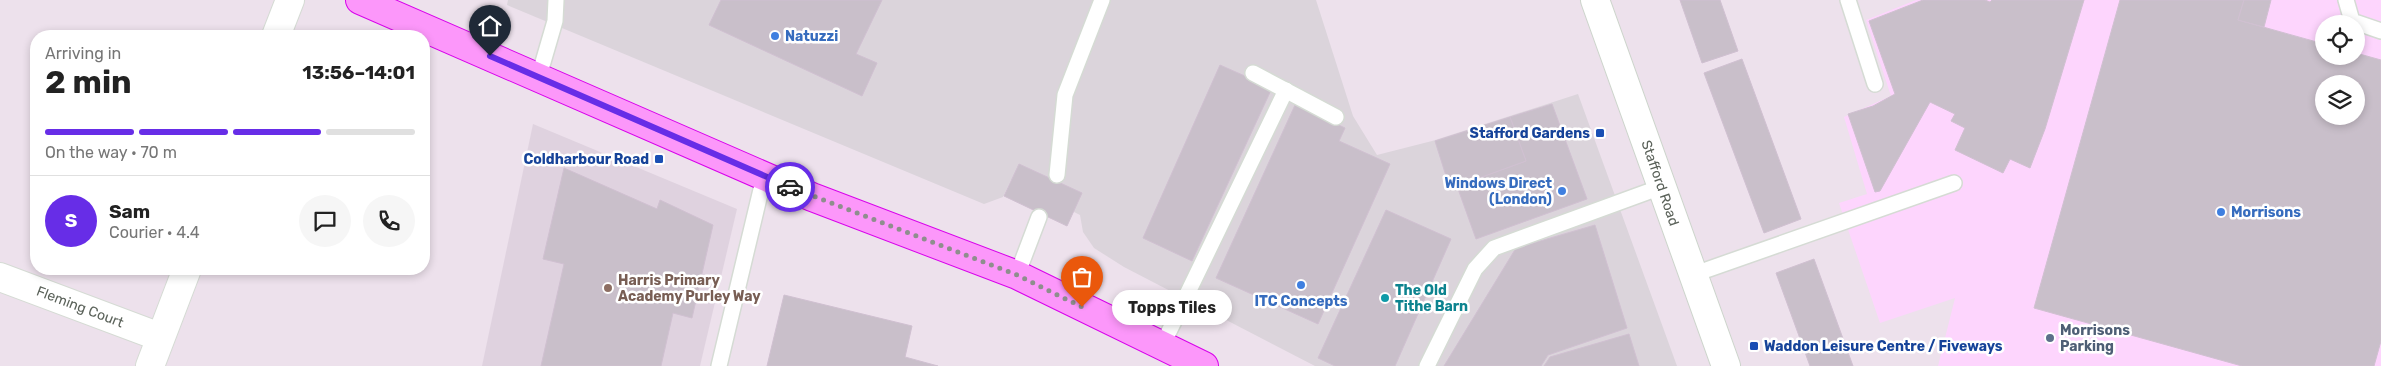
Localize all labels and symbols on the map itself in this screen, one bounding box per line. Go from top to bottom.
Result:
pin [469,5,511,56]
place label: Natuzzi [785,28,838,45]
marker: Natuzzi [769,30,781,42]
place label: Stafford Gardens [1470,125,1590,142]
marker: Stafford Gardens [1594,127,1606,139]
street label: Stafford Road [1637,138,1683,228]
place label: Coldharbour Road [523,151,649,168]
marker: Coldharbour Road [653,153,665,165]
courier [765,162,815,212]
place label: Windows Direct (London) [1444,175,1552,208]
marker: Windows Direct (London) [1556,185,1568,197]
place label: Morrisons [2231,204,2301,221]
marker: Morrisons [2215,206,2227,218]
pin [1061,256,1103,307]
place label: Harris Primary Academy Purley Way [618,272,761,305]
marker: ITC Concepts [1295,279,1307,291]
marker: Harris Primary Academy Purley Way [602,282,614,294]
place label: The Old Tithe Barn [1395,282,1468,315]
street label: Fleming Court [34,283,127,332]
callout: Topps Tiles [1112,290,1232,324]
marker: The Old Tithe Barn [1379,292,1391,304]
place label: ITC Concepts [1254,293,1348,310]
place label: Morrisons Parking [2060,322,2130,355]
marker: Morrisons Parking [2044,332,2056,344]
place label: Waddon Leisure Centre / Fiveways [1764,338,2003,355]
marker: Waddon Leisure Centre / Fiveways [1748,340,1760,352]

